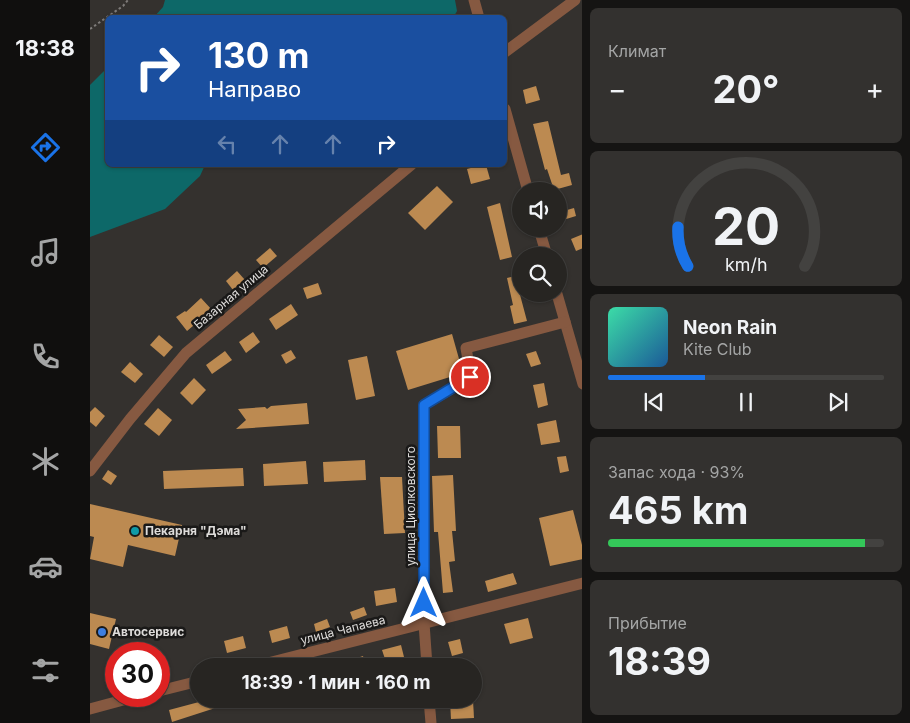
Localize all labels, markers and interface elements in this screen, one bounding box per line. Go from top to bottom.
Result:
text: 130 m [208,34,310,76]
text: 18:38 [15,35,75,61]
icon: right [125,35,190,100]
text: Климат [608,41,666,61]
text: 20° [712,66,780,112]
text: − [608,72,627,106]
text: + [865,72,884,106]
text: Направо [208,76,301,102]
icon: directions [28,130,63,165]
icon: left [213,130,241,158]
icon: ahead [266,130,294,158]
icon: ahead [319,130,347,158]
icon: right [372,130,400,158]
map controls [512,182,567,302]
button: sound [512,182,567,237]
text: 20 [712,195,780,258]
icon: music [28,235,63,270]
button: search [512,247,567,302]
text: km/h [725,254,767,275]
street label: Базарная улица [190,261,271,332]
text: Neon Rain [683,316,777,339]
icon: phone [28,339,63,374]
text: Kite Club [683,339,752,359]
pin [449,356,491,398]
icon: arrive [456,363,484,391]
icon: previous [640,388,668,416]
icon: pause [732,388,760,416]
icon: next [824,388,852,416]
icon: climate [28,444,63,479]
street label: улица Циолковского [403,446,418,566]
text: Запас хода · 93% [608,462,745,482]
text: 465 km [608,487,748,533]
place label: Пекарня "Дэма" [145,523,247,538]
marker: Пекарня "Дэма" [129,525,141,537]
icon: car [28,549,63,584]
position arrow [397,576,449,628]
street label: улица Чапаева [299,612,387,647]
text: Прибытие [608,613,687,633]
place label: Автосервис [112,624,184,639]
marker: Автосервис [96,626,108,638]
text: 18:39 [608,638,711,684]
speed limit sign: 30 [105,642,170,707]
icon: filters [28,653,63,688]
text: 18:39 · 1 мин · 160 m [241,671,431,694]

